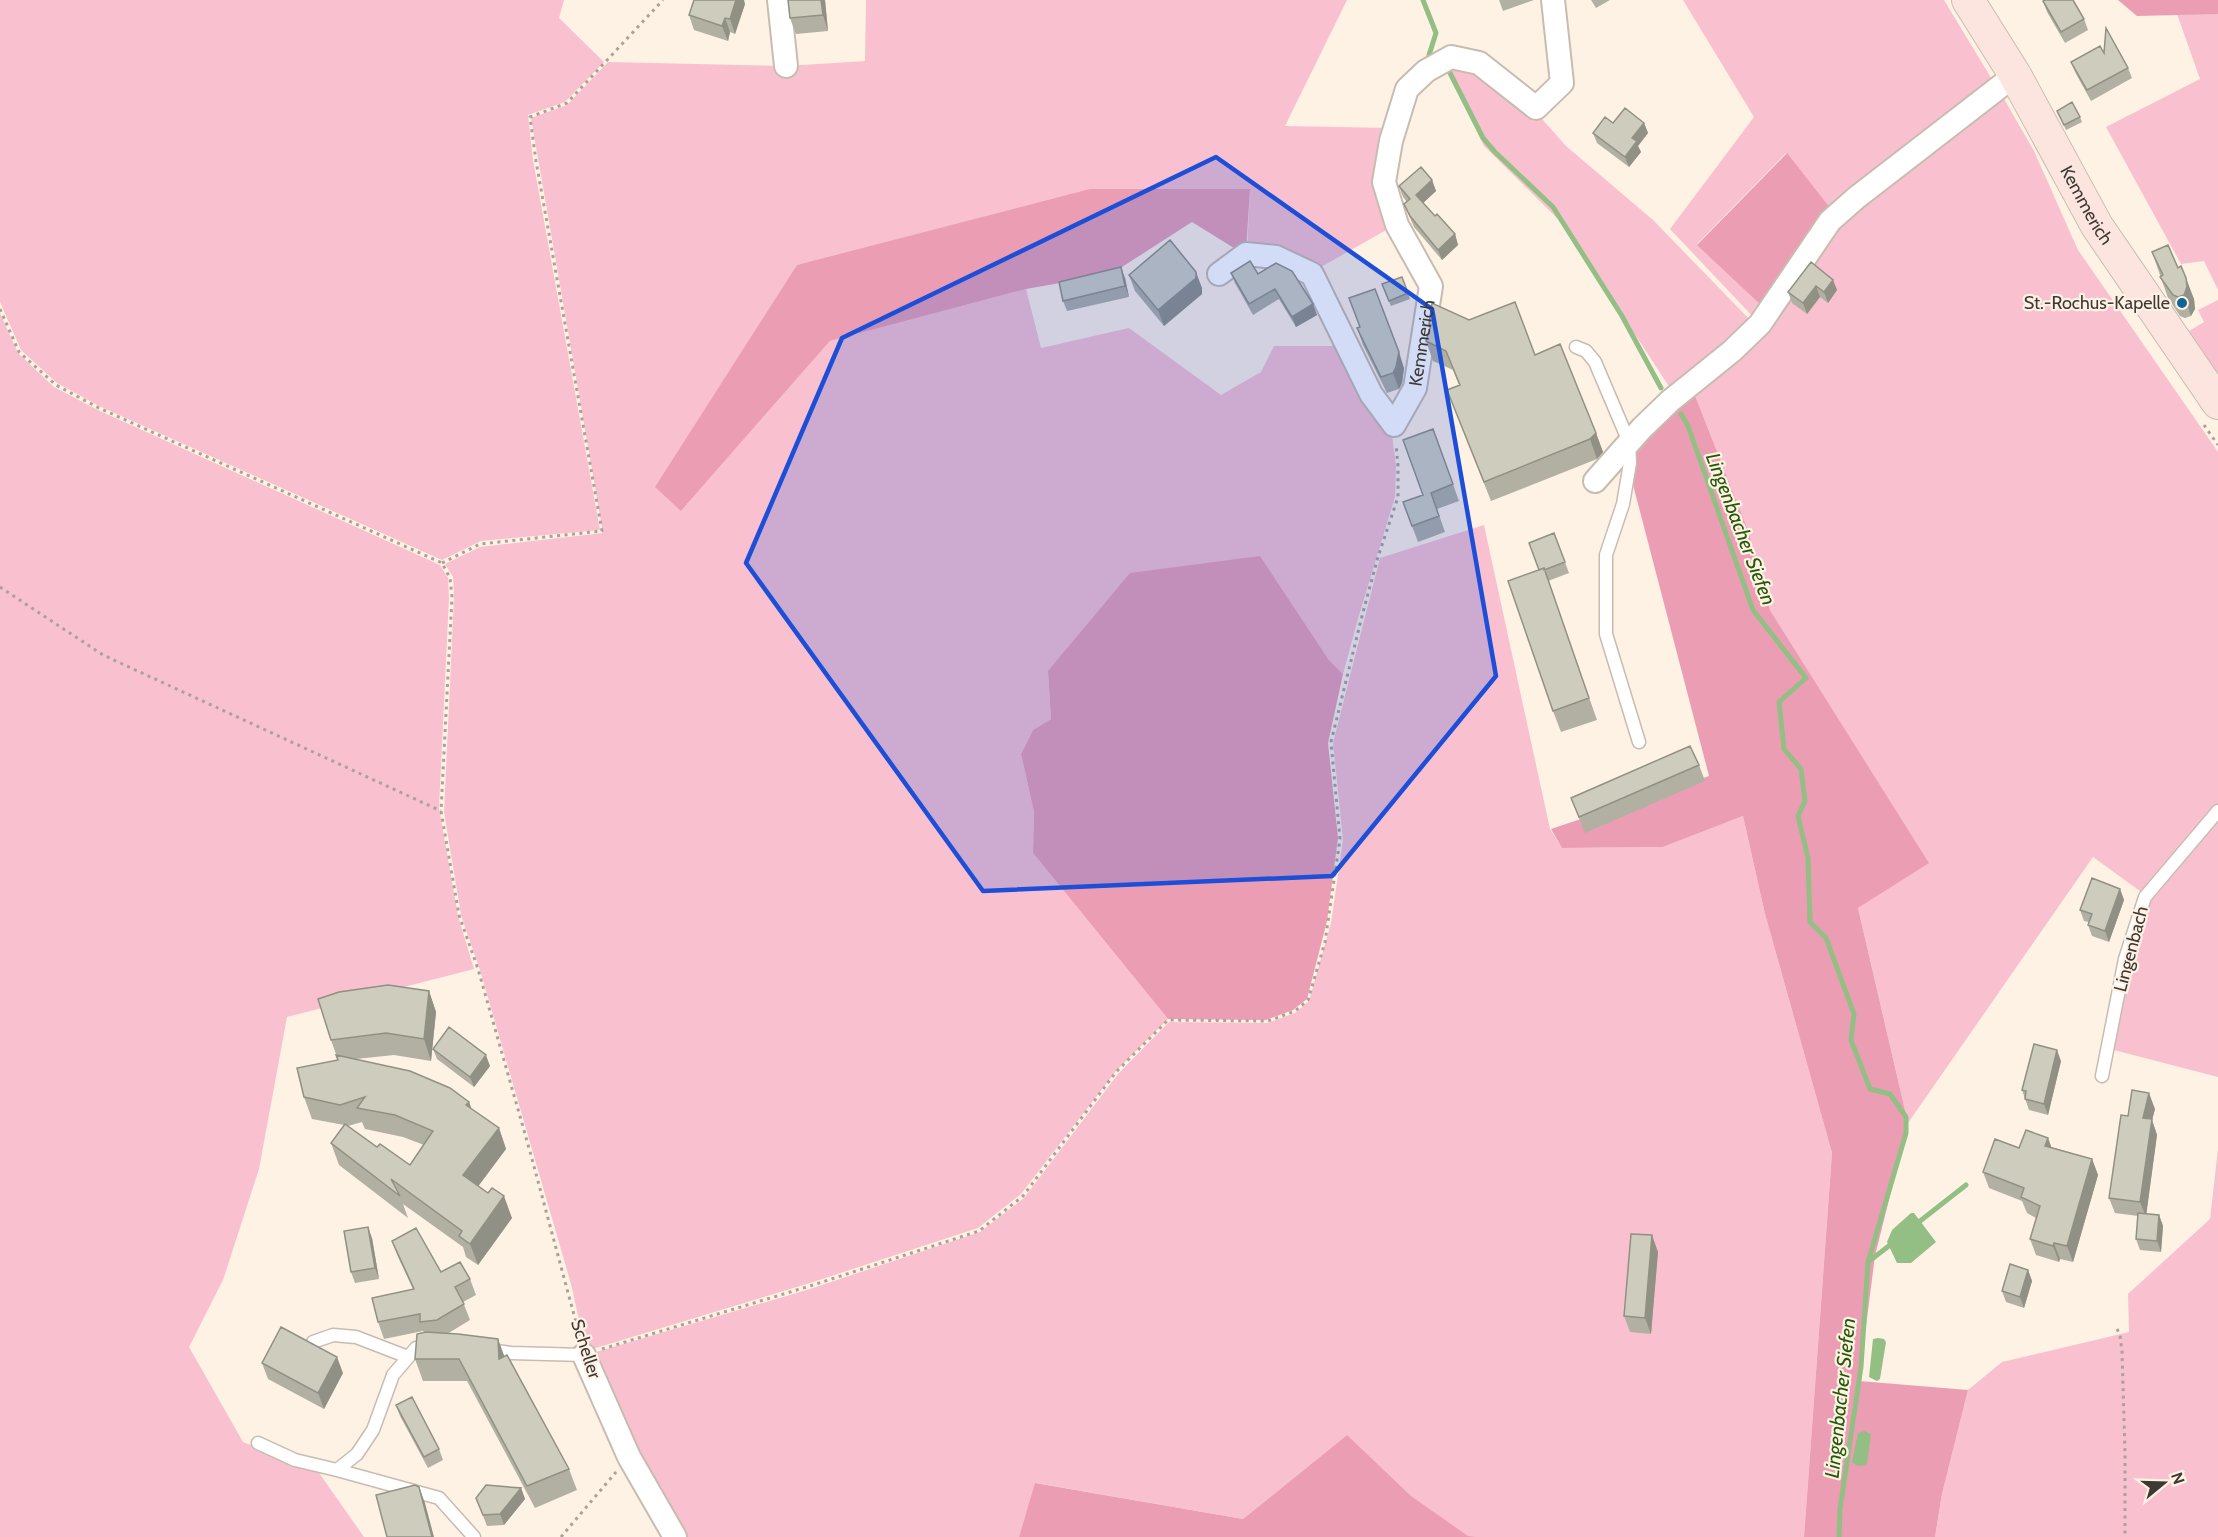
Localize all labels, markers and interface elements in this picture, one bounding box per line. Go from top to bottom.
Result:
street label: Kemmerich [2055,162,2117,249]
place label: St.-Rochus-Kapelle [2024,292,2170,314]
marker: St.-Rochus-Kapelle [2175,296,2189,310]
street label: Kemmerich [1404,298,1440,388]
water label: Lingenbacher Siefen [1701,450,1781,608]
street label: Lingenbach [2109,904,2153,994]
street label: Scheller [566,1317,606,1382]
water label: Lingenbacher Siefen [1820,1317,1860,1479]
north arrow [2134,1453,2194,1513]
text: N [2167,1470,2189,1487]

